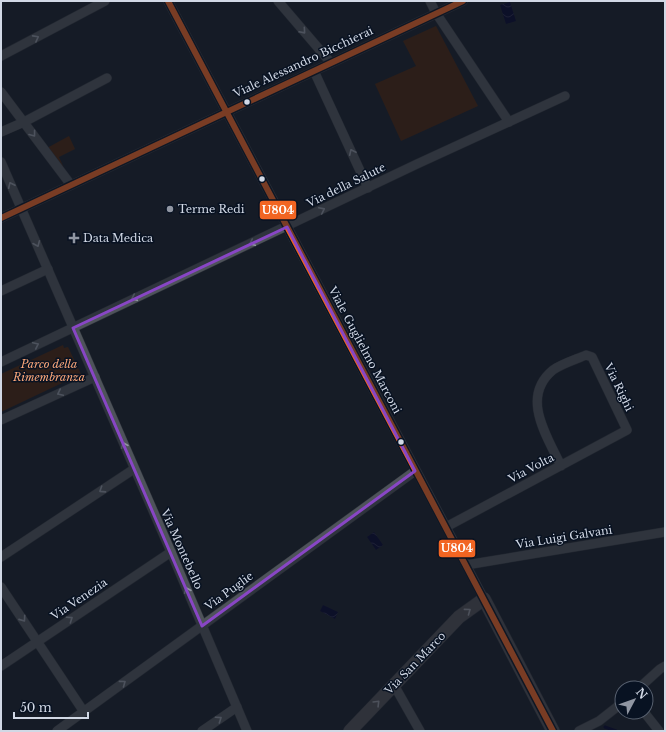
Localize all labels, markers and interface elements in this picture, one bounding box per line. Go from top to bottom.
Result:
street label: Viale Alessandro Bicchierai [230,23,375,101]
one-way arrow [299,26,306,33]
one-way arrow [31,35,39,42]
unlabelled marker [242,97,252,107]
one-way arrow [28,130,36,137]
one-way arrow [349,149,357,157]
street label: Via della Salute [303,160,388,211]
unlabelled marker [257,174,267,184]
one-way arrow [8,182,16,189]
line badge: U804 [259,200,297,220]
place label: Terme Redi [178,202,245,216]
text: U804 [262,203,294,217]
marker: Terme Redi [165,204,175,214]
one-way arrow [318,207,325,215]
place label: Data Medica [83,231,154,245]
marker: Data Medica [68,232,80,244]
one-way arrow [248,238,256,246]
one-way arrow [33,241,41,248]
street label: Viale Guglielmo Marconi [325,283,405,416]
one-way arrow [130,293,138,301]
one-way arrow [32,342,40,350]
park label: Parco della Rimembranza [12,357,85,384]
street label: Via Righi [601,360,637,414]
one-way arrow [56,388,64,396]
unlabelled marker [396,437,406,447]
one-way arrow [121,442,129,449]
street label: Via Volta [505,450,557,486]
one-way arrow [99,486,106,493]
street label: Via Montebello [158,506,206,591]
street label: Via Luigi Galvani [514,522,613,552]
line badge: U804 [438,539,476,558]
text: U804 [441,541,473,555]
street label: Via Puglie [201,569,256,614]
street label: Via Venezia [47,575,111,623]
one-way arrow [184,586,192,594]
one-way arrow [464,608,471,616]
one-way arrow [18,615,25,622]
one-way arrow [66,617,73,624]
street label: Via San Marco [381,629,448,698]
north arrow [614,680,654,720]
one-way arrow [119,681,126,688]
text: N [633,685,651,702]
scale bar [14,694,88,720]
text: 50 m [20,700,52,715]
one-way arrow [372,700,380,708]
one-way arrow [215,716,222,724]

